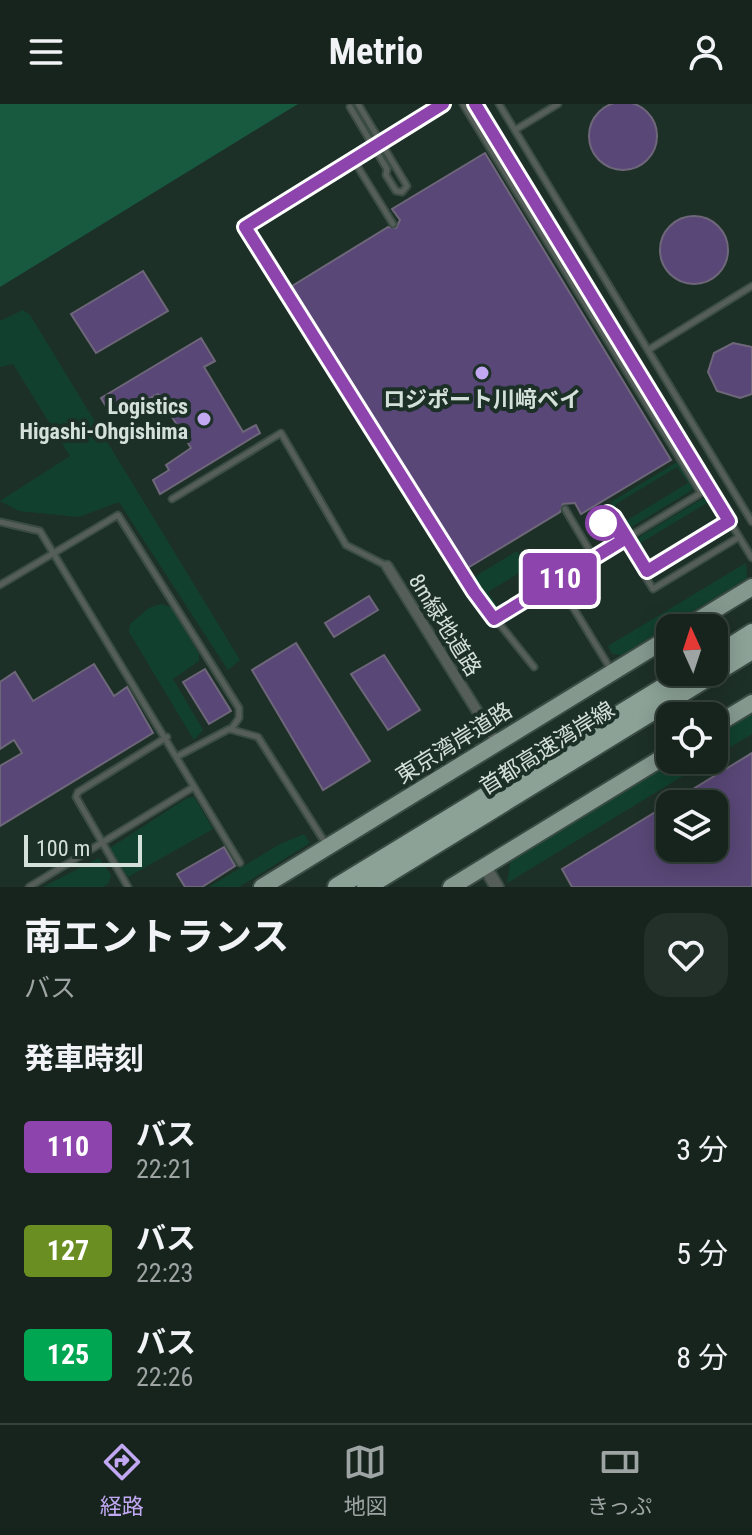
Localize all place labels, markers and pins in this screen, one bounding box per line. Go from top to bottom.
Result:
marker: ロジポート川﨑ベイ [473,364,491,382]
place label: ロジポート川﨑ベイ [383,387,581,412]
place label: Logistics Higashi-Ohgishima [19,394,188,444]
marker: Logistics Higashi-Ohgishima [195,410,213,428]
unlabelled marker [586,506,620,540]

